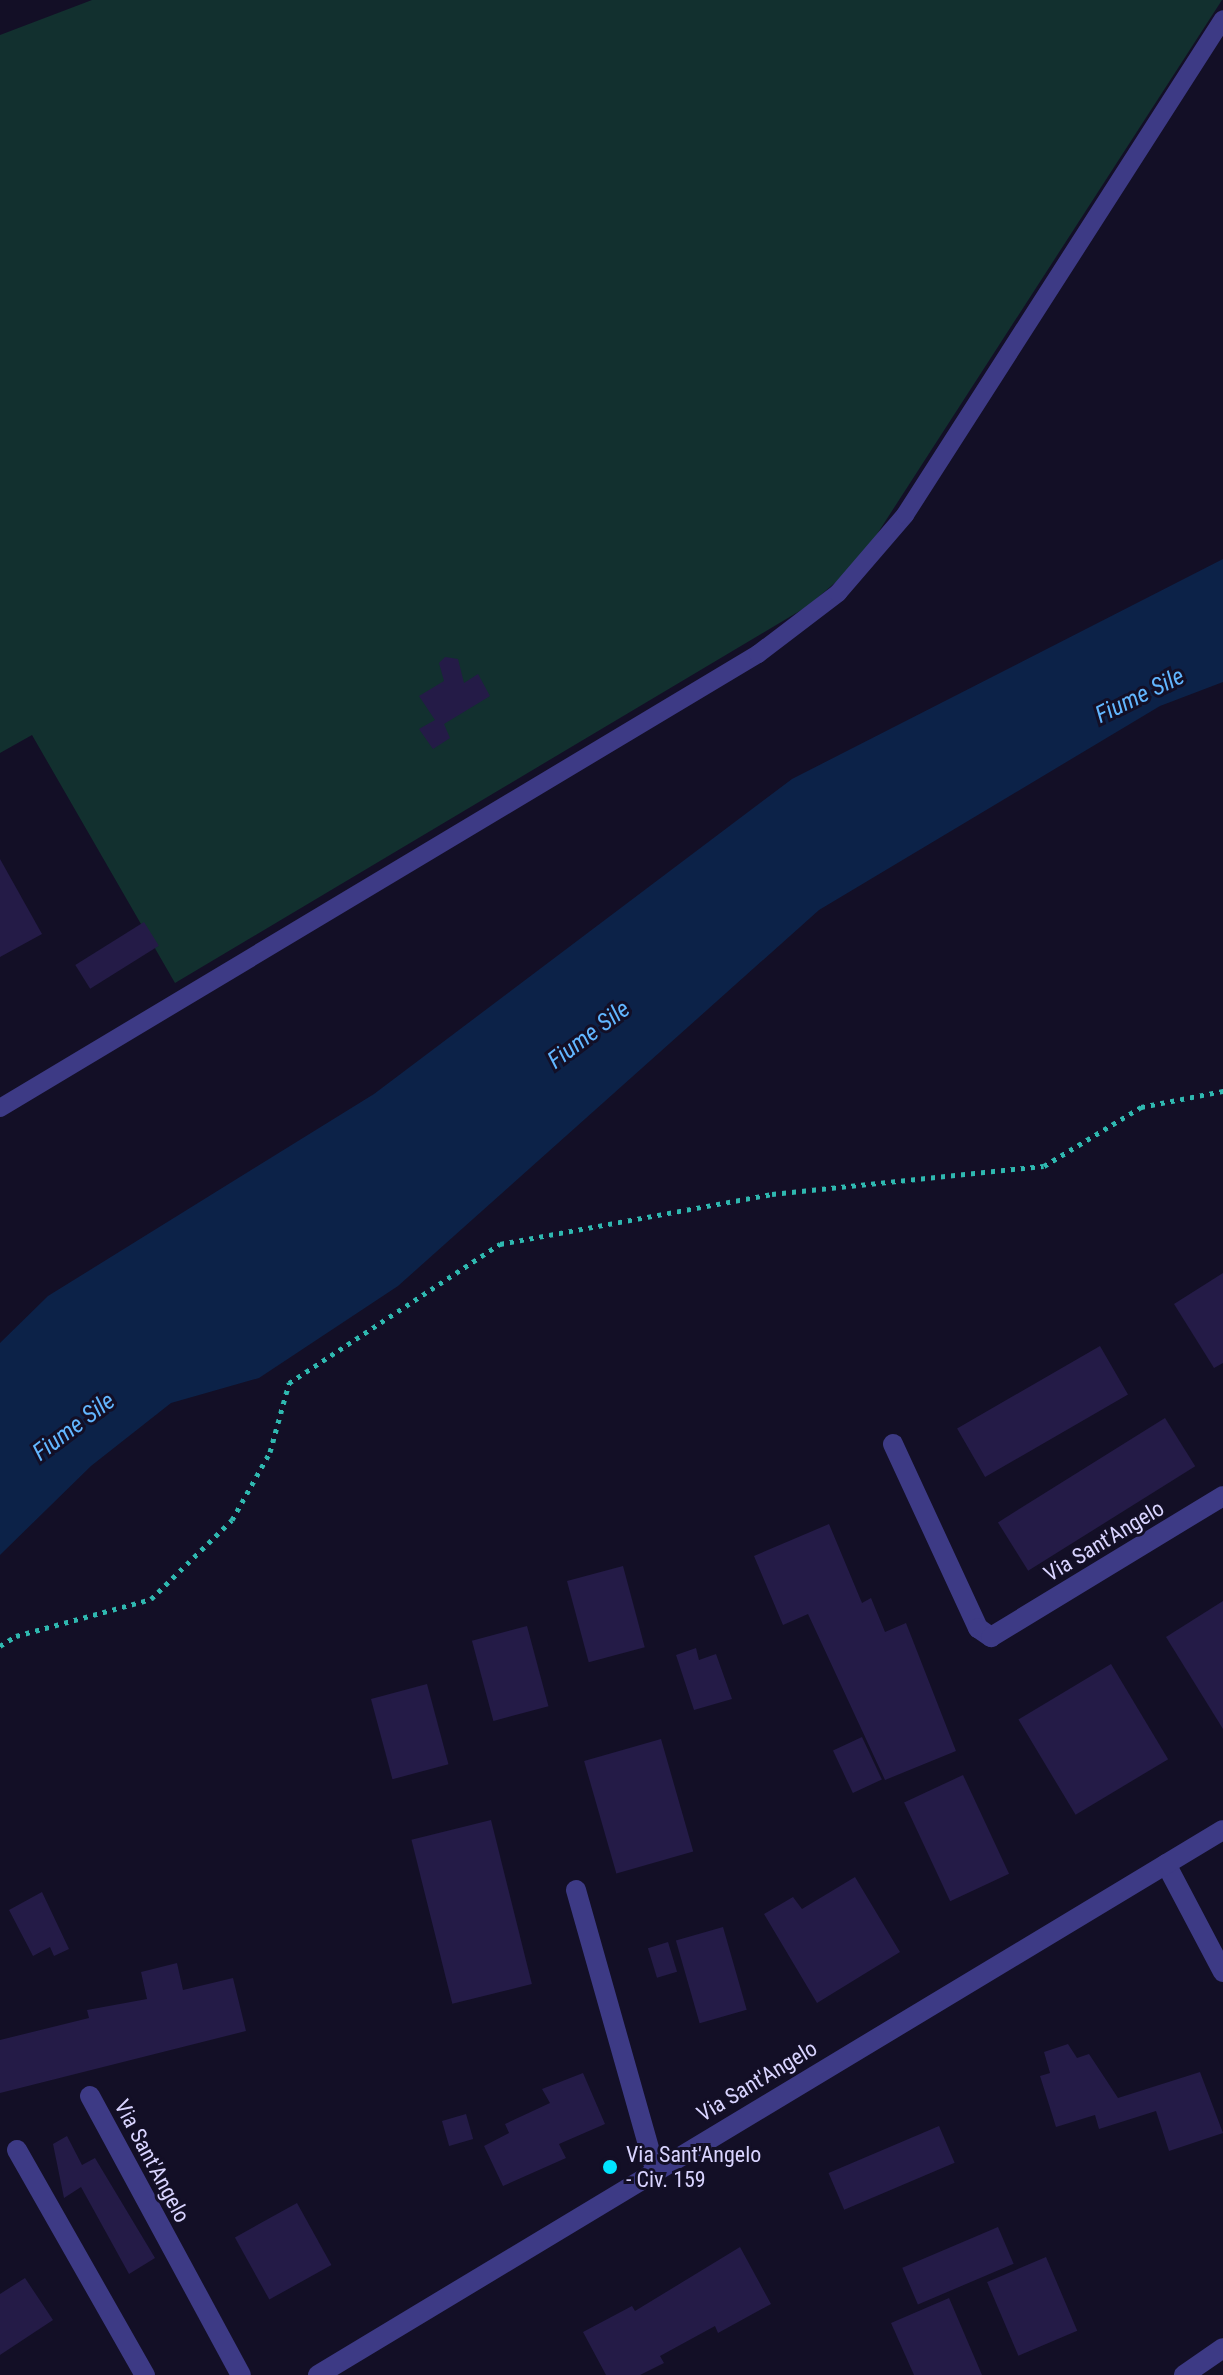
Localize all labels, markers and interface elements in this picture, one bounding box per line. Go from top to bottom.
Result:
water label: Fiume Sile [1091,662,1189,730]
water label: Fiume Sile [542,995,636,1075]
water label: Fiume Sile [27,1387,121,1467]
street label: Via Sant'Angelo [1039,1495,1169,1587]
street label: Via Sant'Angelo [692,2035,822,2127]
street label: Via Sant'Angelo [109,2095,195,2227]
place label: Via Sant'Angelo - Civ. 159 [626,2141,761,2192]
marker: Via Sant'Angelo - Civ. 159 [601,2158,619,2176]

